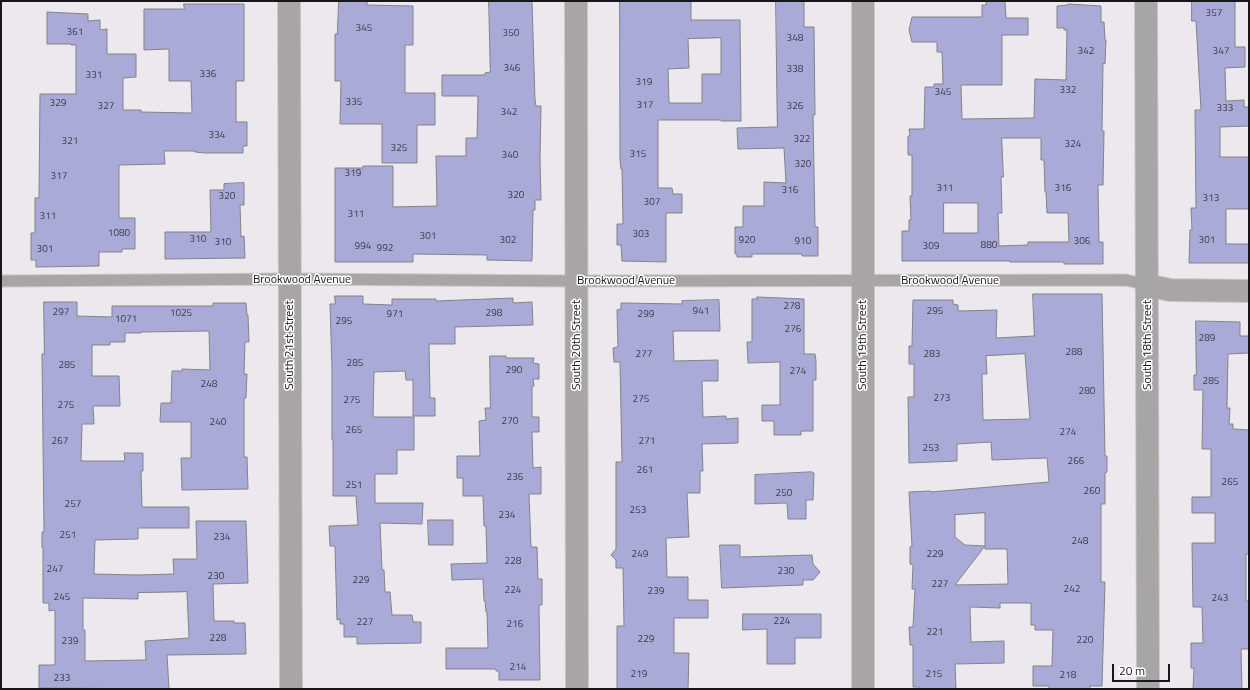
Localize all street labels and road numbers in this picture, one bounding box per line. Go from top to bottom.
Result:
street label: Brookwood Avenue [253,273,351,287]
street label: Brookwood Avenue [577,274,675,288]
street label: Brookwood Avenue [901,274,999,288]
street label: South 21st Street [283,300,297,390]
street label: South 20th Street [570,300,584,390]
street label: South 19th Street [856,300,870,390]
street label: South 18th Street [1141,300,1155,390]

